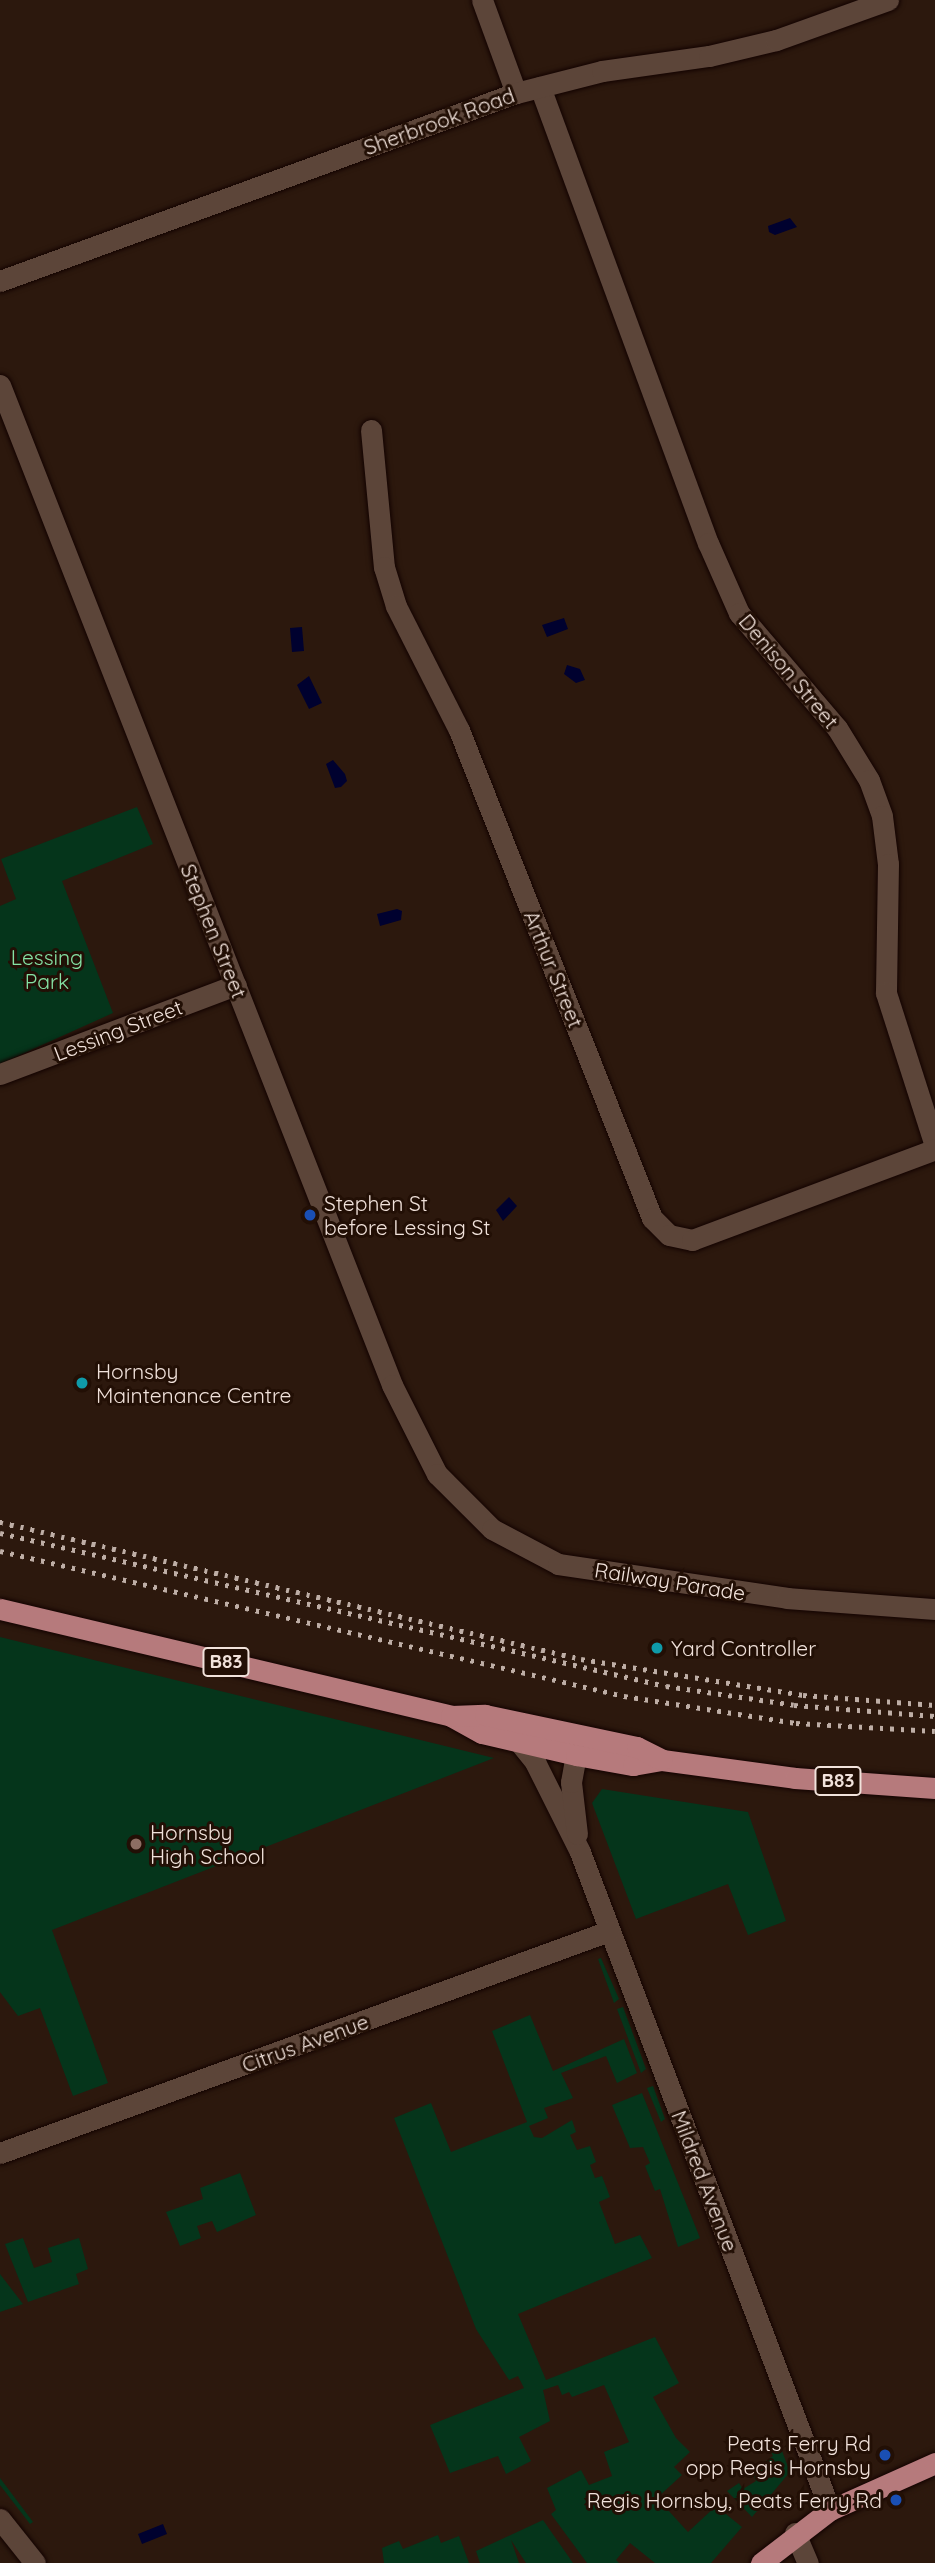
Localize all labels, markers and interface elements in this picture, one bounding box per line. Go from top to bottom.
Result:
street label: Sherbrook Road [360,82,518,160]
street label: Denison Street [734,609,844,733]
street label: Stephen Street [176,860,252,1002]
street label: Arthur Street [519,907,589,1031]
park label: Lessing Park [11,944,83,994]
street label: Lessing Street [50,994,186,1066]
place label: Stephen St before Lessing St [324,1190,490,1240]
marker: Stephen St before Lessing St [302,1207,318,1223]
place label: Hornsby Maintenance Centre [96,1358,291,1408]
marker: Hornsby Maintenance Centre [74,1375,90,1391]
street label: Railway Parade [593,1557,747,1605]
place label: Yard Controller [671,1635,816,1661]
marker: Yard Controller [649,1640,665,1656]
road number: B83 [202,1646,250,1678]
road number: B83 [814,1765,862,1796]
place label: Hornsby High School [150,1819,265,1869]
marker: Hornsby High School [128,1836,144,1852]
street label: Citrus Avenue [238,2008,372,2078]
street label: Mildred Avenue [667,2107,743,2255]
place label: Peats Ferry Rd opp Regis Hornsby [686,2430,871,2480]
marker: Peats Ferry Rd opp Regis Hornsby [877,2447,893,2463]
place label: Regis Hornsby, Peats Ferry Rd [587,2487,882,2513]
marker: Regis Hornsby, Peats Ferry Rd [888,2492,904,2508]

